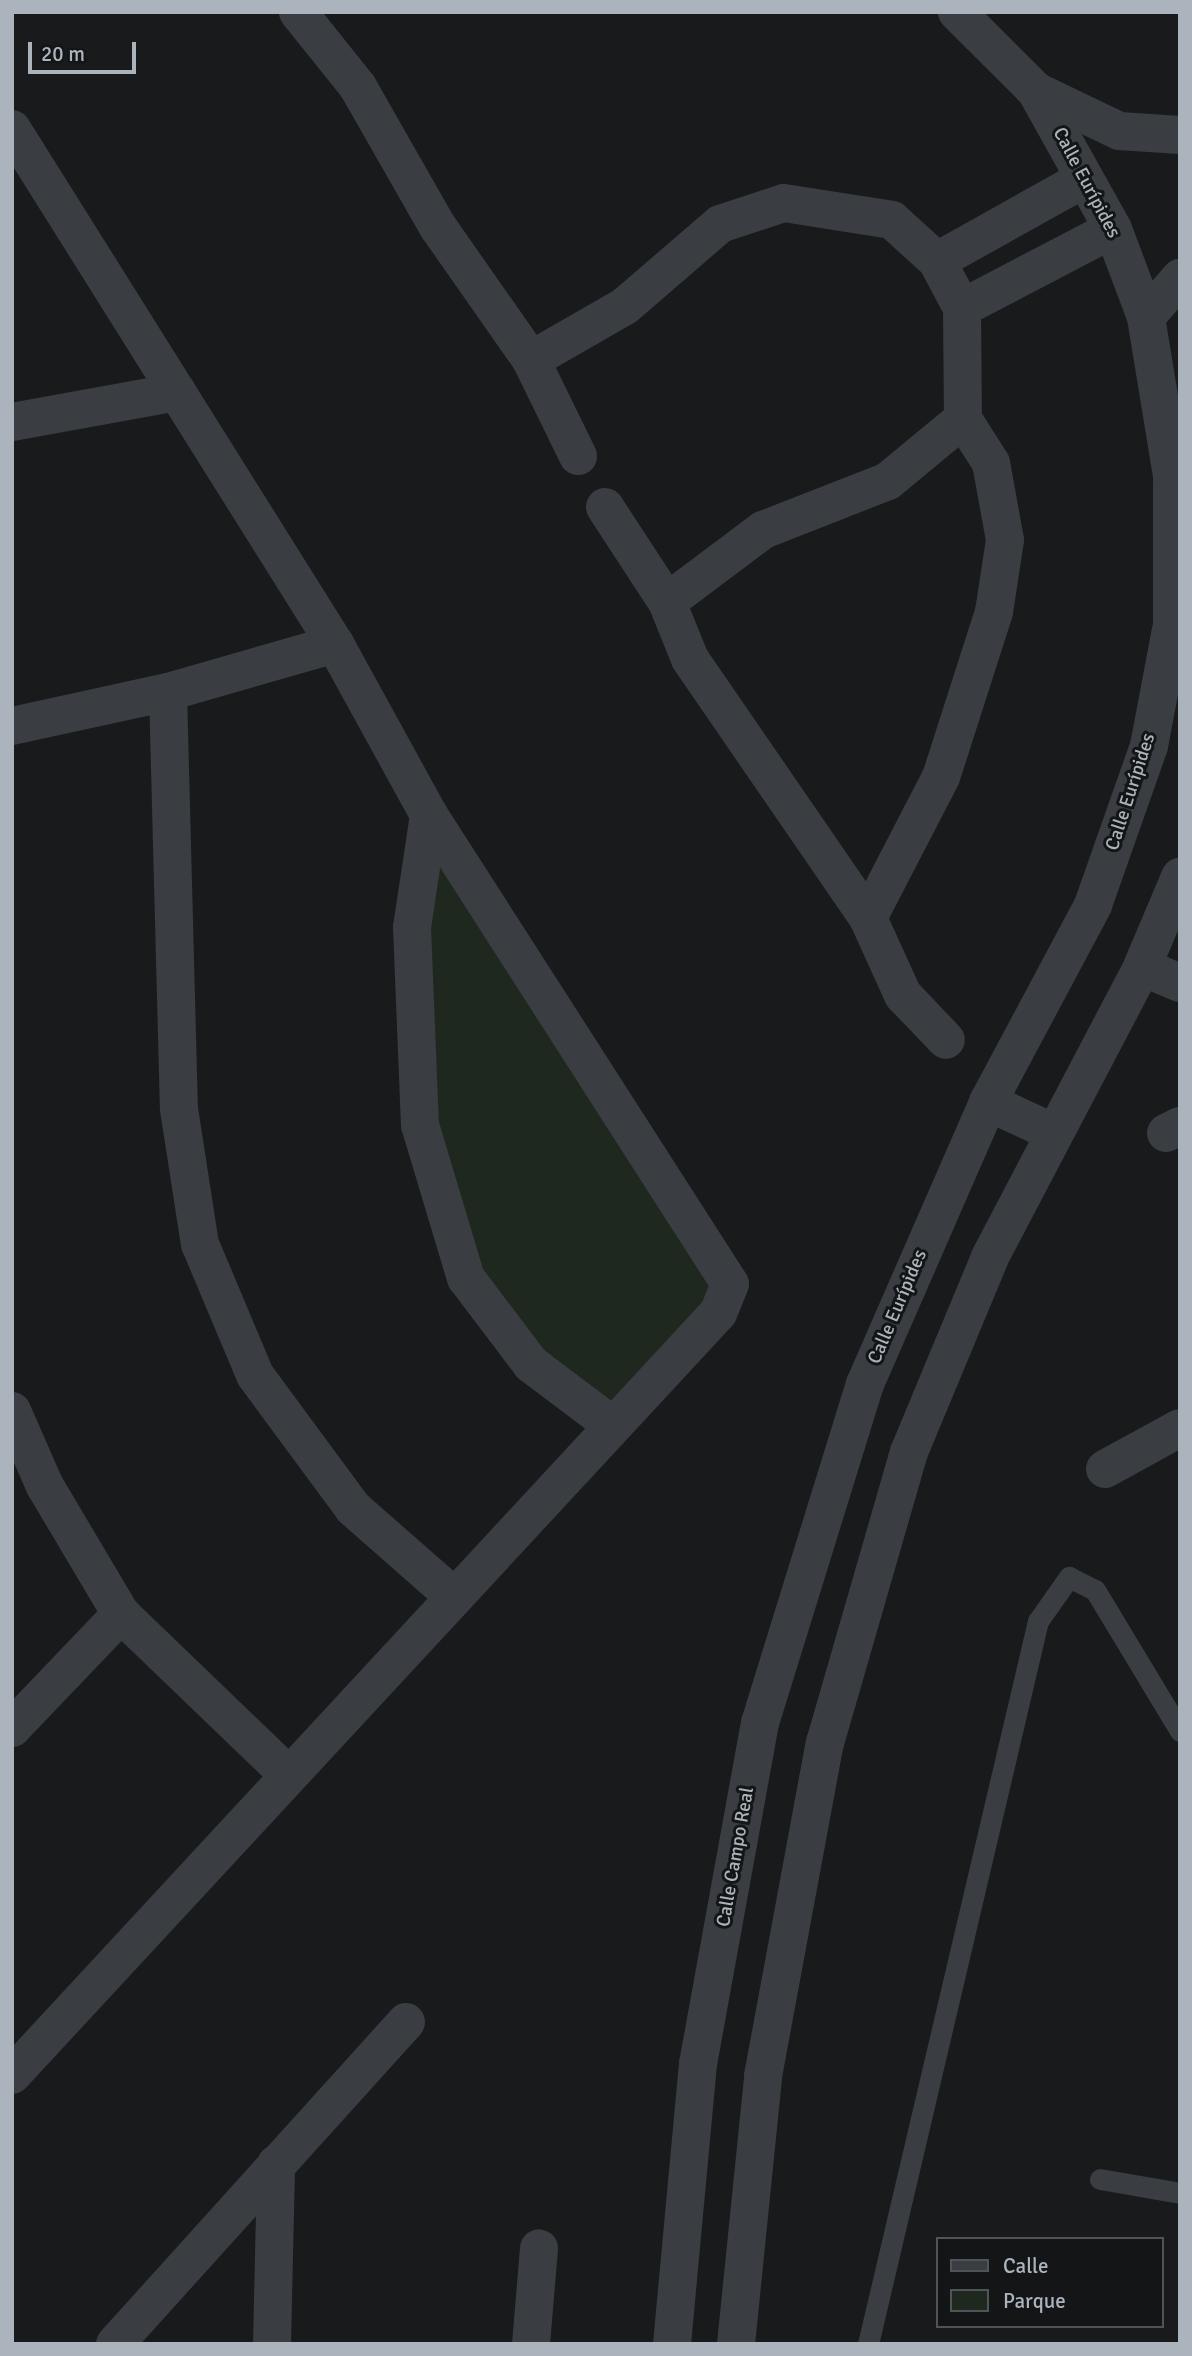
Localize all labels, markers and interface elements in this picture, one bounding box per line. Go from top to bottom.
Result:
scale bar [32,28,140,72]
text: 20 m [41,41,85,67]
street label: Calle Eurípides [1047,124,1125,242]
street label: Calle Eurípides [1101,731,1161,853]
street label: Calle Eurípides [864,1246,932,1368]
street label: Calle Campo Real [712,1785,760,1929]
legend [936,2237,1164,2328]
text: Calle [1003,2253,1049,2279]
text: Parque [1003,2288,1066,2314]

